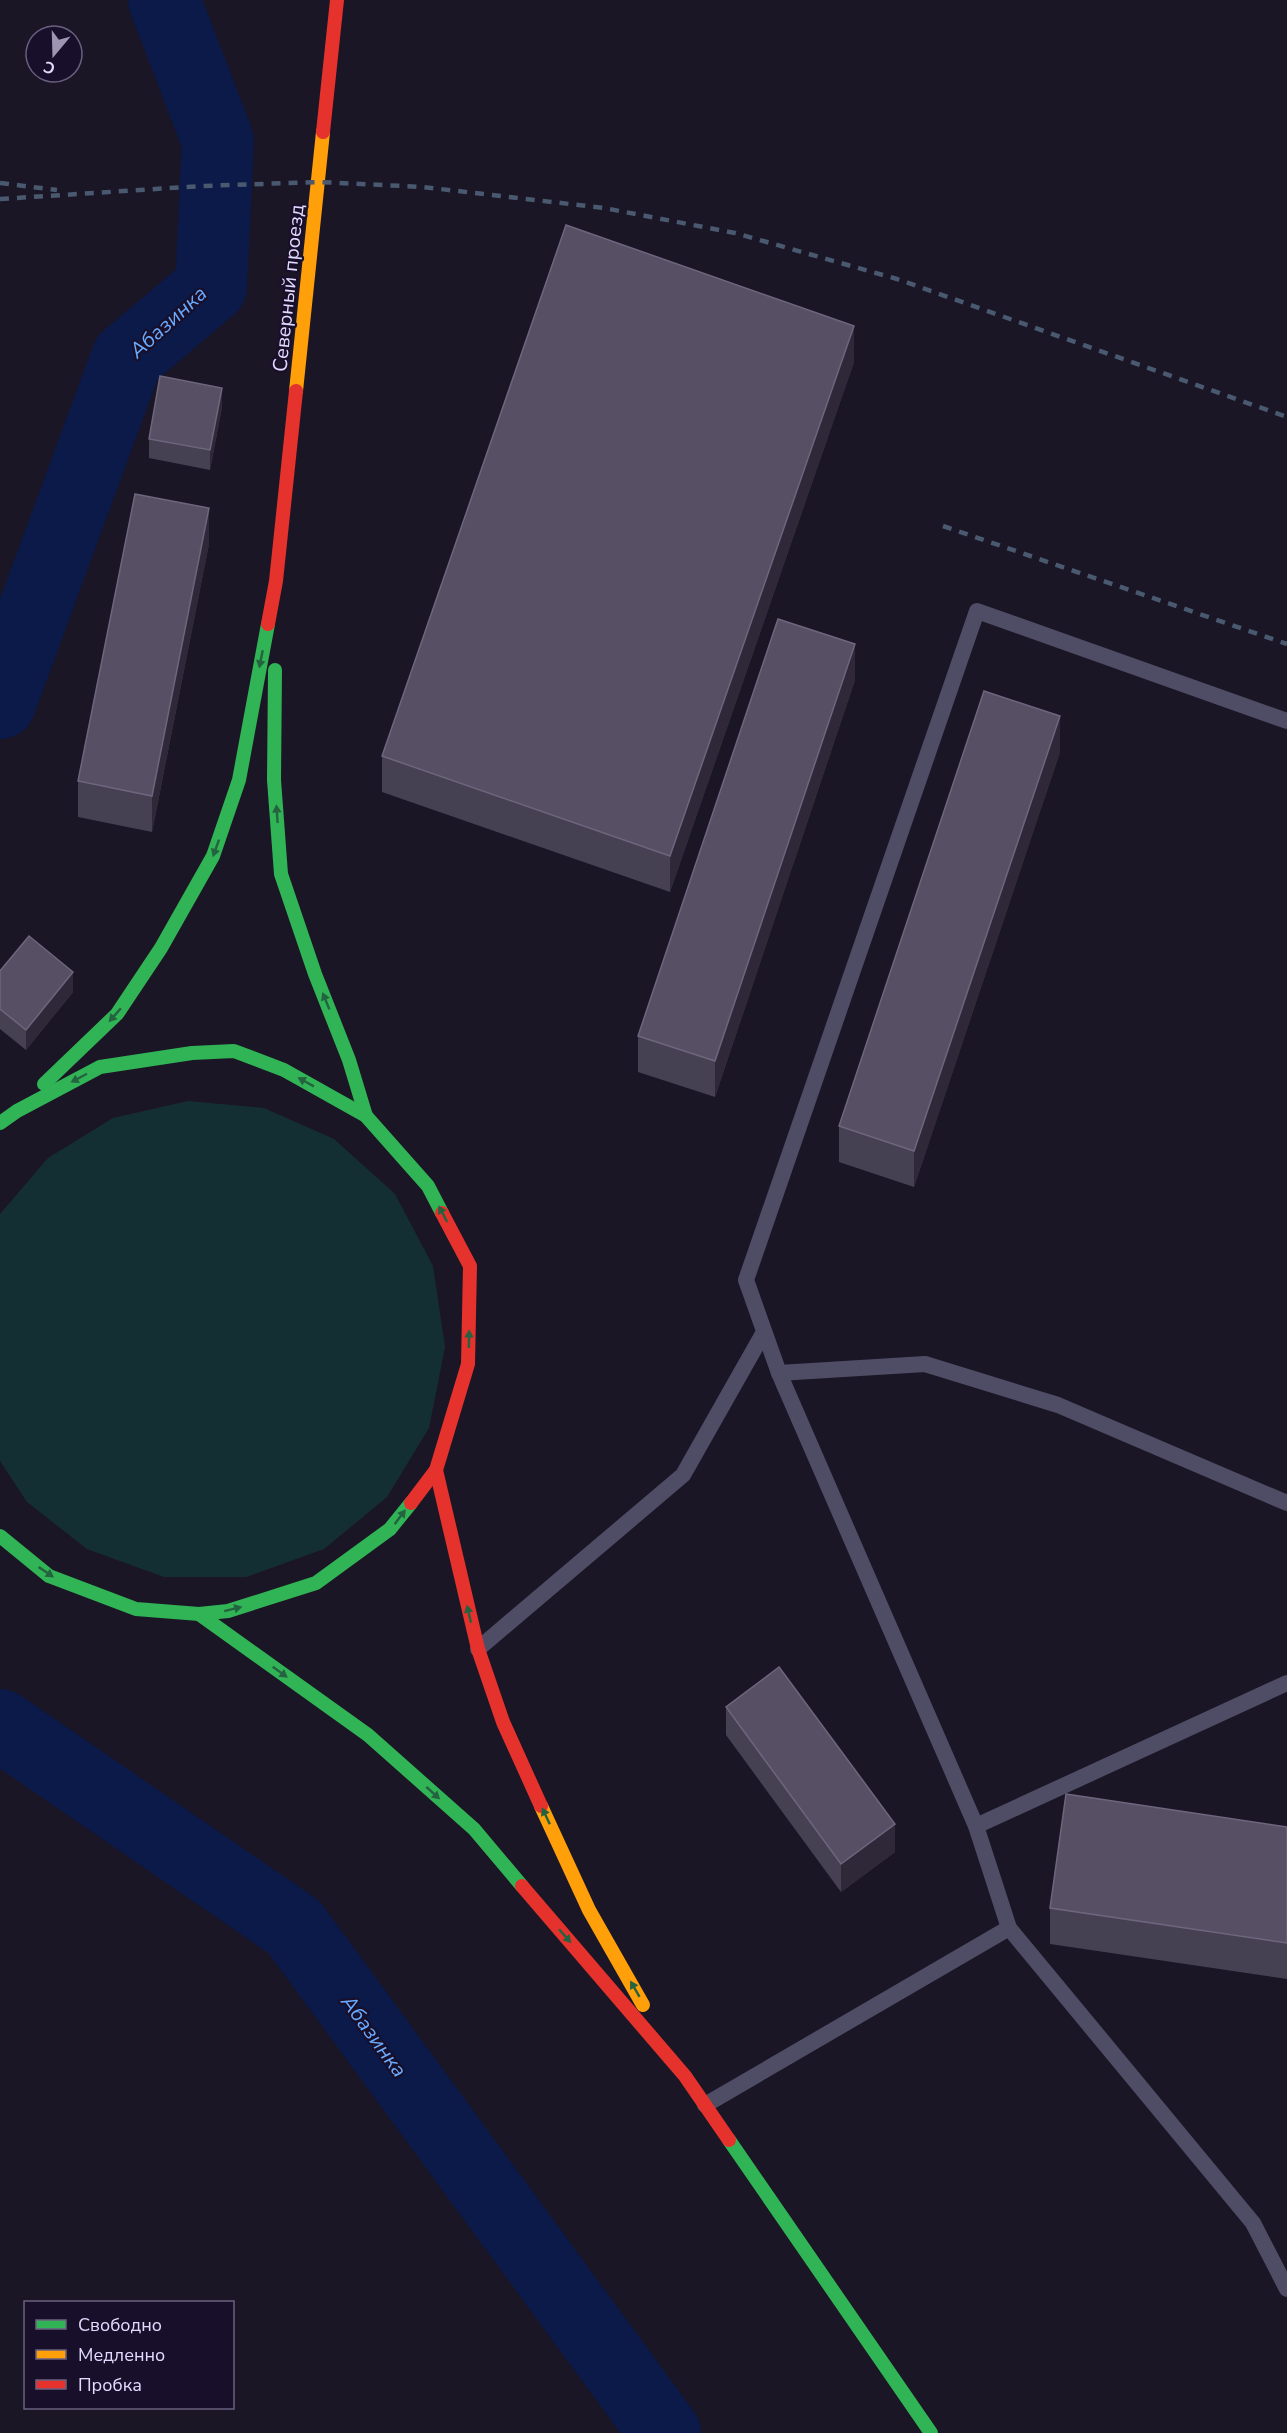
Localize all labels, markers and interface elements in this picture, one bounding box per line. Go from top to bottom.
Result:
north arrow [24,24,84,84]
text: С [41,55,58,79]
street label: Северный проезд [266,203,311,373]
water label: Абазинка [122,280,213,365]
one-way arrow [256,650,265,669]
one-way arrow [272,804,282,823]
one-way arrow [210,839,220,857]
one-way arrow [321,992,330,1010]
one-way arrow [108,1007,122,1022]
one-way arrow [70,1073,87,1083]
one-way arrow [297,1077,314,1087]
one-way arrow [438,1206,448,1223]
one-way arrow [464,1329,474,1348]
one-way arrow [393,1509,405,1524]
one-way arrow [37,1567,54,1578]
one-way arrow [224,1604,242,1613]
one-way arrow [464,1605,474,1624]
one-way arrow [272,1666,288,1678]
one-way arrow [425,1786,440,1799]
one-way arrow [541,1807,550,1824]
one-way arrow [558,1928,571,1943]
one-way arrow [629,1981,640,1997]
water label: Абазинка [334,1988,413,2083]
legend [24,2301,234,2409]
text: Свободно [78,2313,162,2337]
text: Медленно [78,2343,165,2367]
text: Пробка [78,2373,142,2397]

